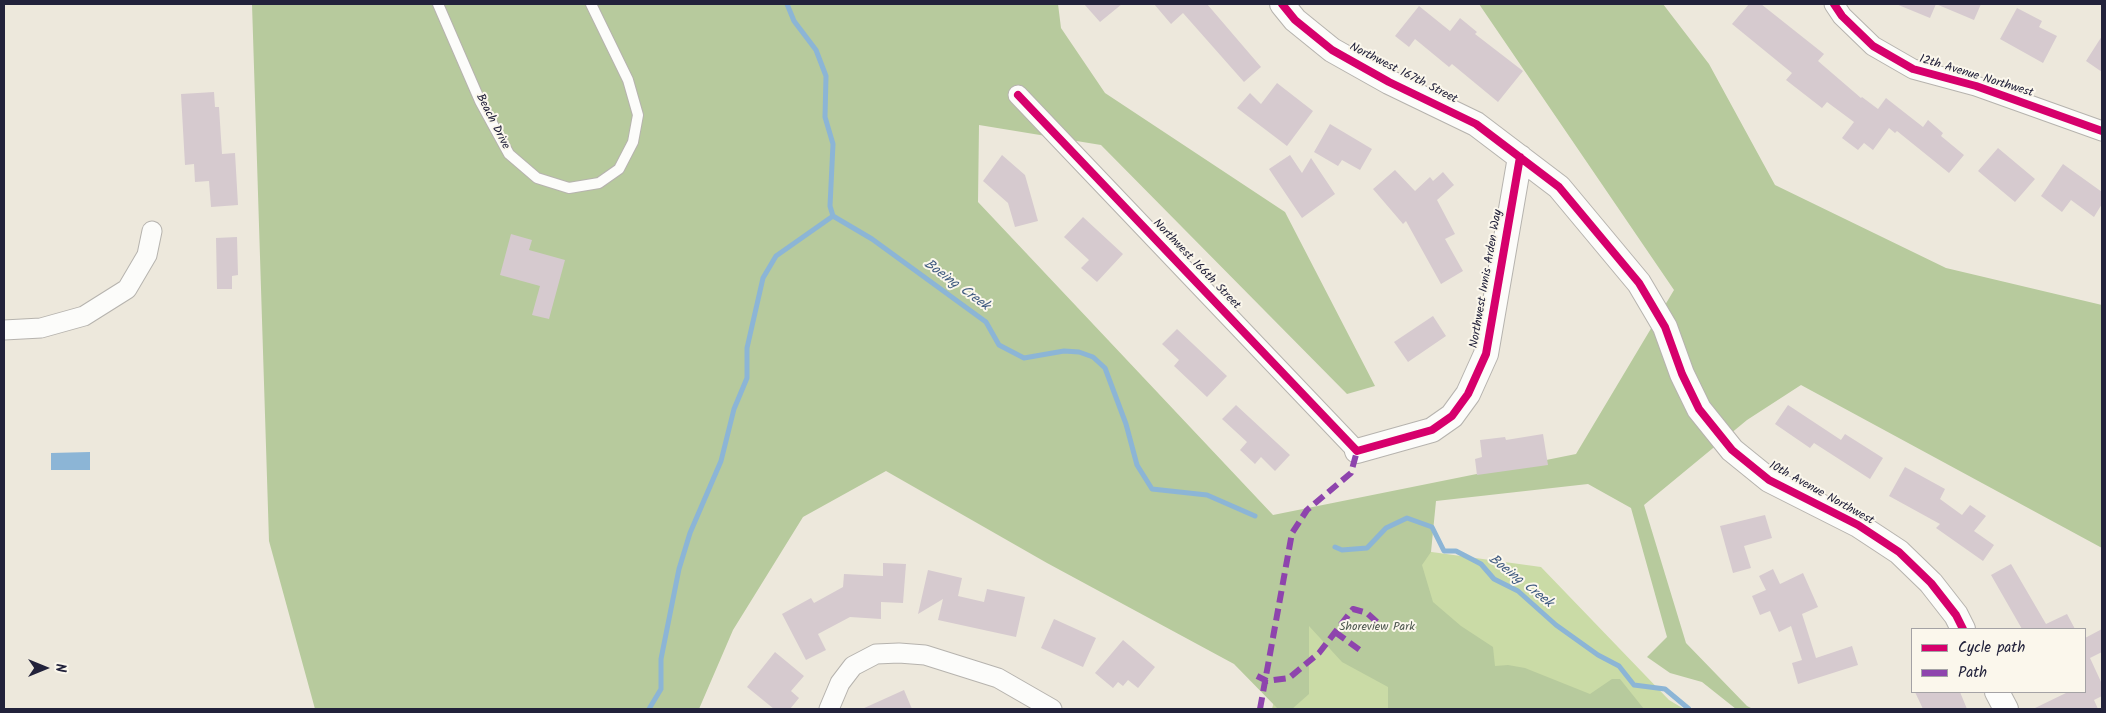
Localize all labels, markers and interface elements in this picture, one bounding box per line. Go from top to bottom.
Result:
street label: Northwest 167th Street [1347,41,1459,107]
street label: 12th Avenue Northwest [1917,53,2035,101]
street label: Beach Drive [472,92,512,152]
street label: Northwest Innis Arden Way [1468,209,1506,349]
street label: Northwest 166th Street [1149,217,1243,313]
water label: Boeing Creek [920,257,992,315]
street label: 10th Avenue Northwest [1766,459,1876,529]
water label: Boeing Creek [1485,552,1555,612]
park label: Shoreview Park [1339,621,1415,635]
legend [1911,628,2086,693]
text: Cycle path [1958,636,2025,660]
north arrow [20,643,70,693]
text: Path [1958,661,1987,685]
text: N [49,664,71,672]

